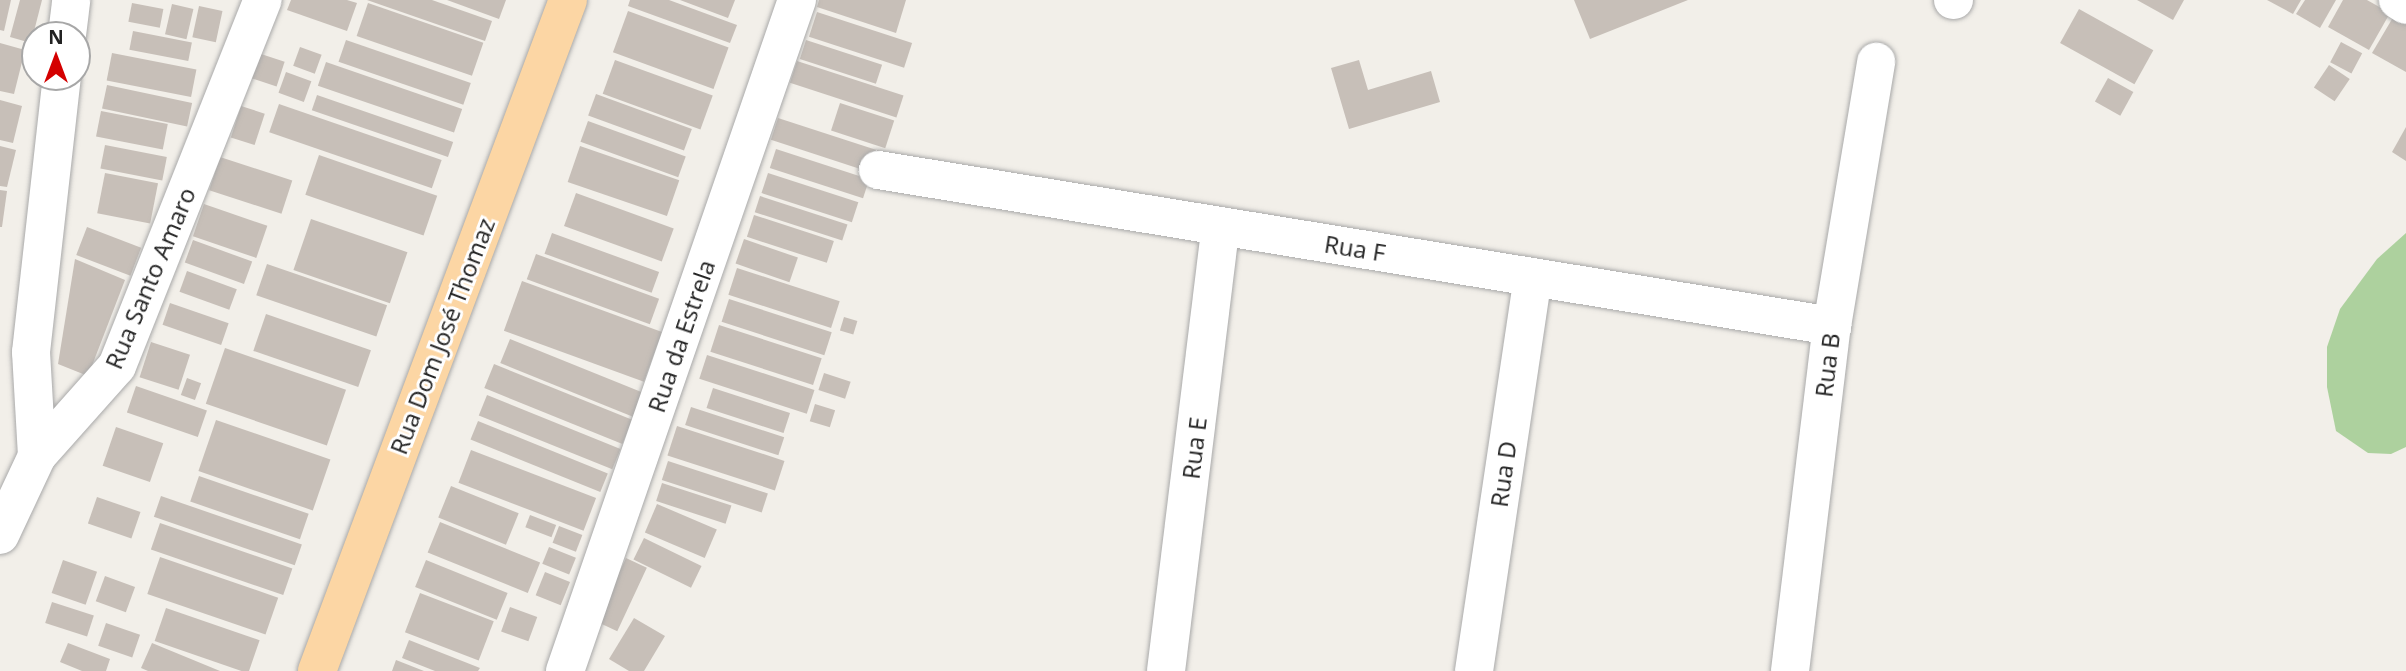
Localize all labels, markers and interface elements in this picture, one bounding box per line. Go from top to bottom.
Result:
north arrow [21,21,91,91]
text: N [48,24,64,50]
street label: Rua Santo Amaro [99,183,201,373]
street label: Rua Dom José Thomaz [384,214,500,458]
street label: Rua F [1322,229,1388,267]
street label: Rua da Estrela [641,256,721,416]
street label: Rua B [1809,331,1845,399]
street label: Rua E [1176,415,1212,481]
street label: Rua D [1484,439,1522,509]

